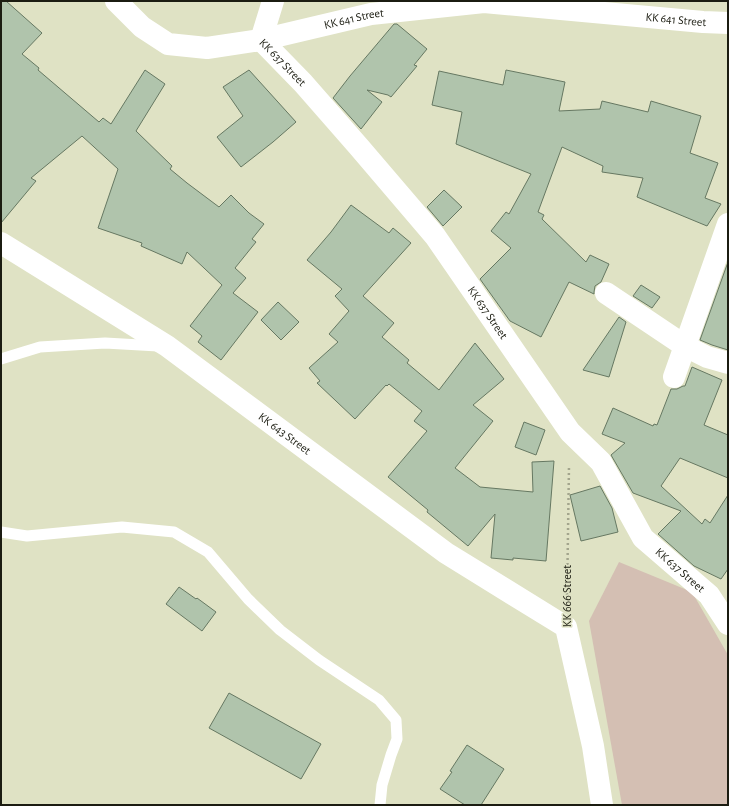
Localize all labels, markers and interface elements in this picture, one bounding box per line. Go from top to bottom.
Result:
street label: KK 641 Street [323,7,385,31]
street label: KK 641 Street [645,11,707,28]
street label: KK 637 Street [257,36,309,88]
street label: KK 637 Street [466,284,510,341]
street label: KK 643 Street [256,410,313,457]
street label: KK 637 Street [653,546,707,595]
street label: KK 666 Street [561,565,573,627]

